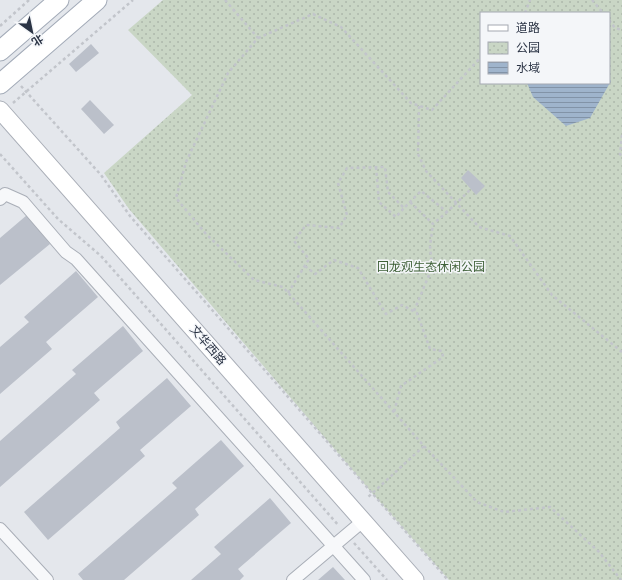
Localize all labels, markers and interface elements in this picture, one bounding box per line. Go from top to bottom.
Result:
north arrow [12,12,52,52]
legend [480,12,610,84]
text: 道路 [516,21,540,35]
text: 北 [29,32,45,48]
text: 公园 [516,41,540,55]
text: 水域 [516,61,540,75]
park label: 回龙观生态休闲公园 [377,260,485,274]
street label: 文华西路 [187,322,229,368]

